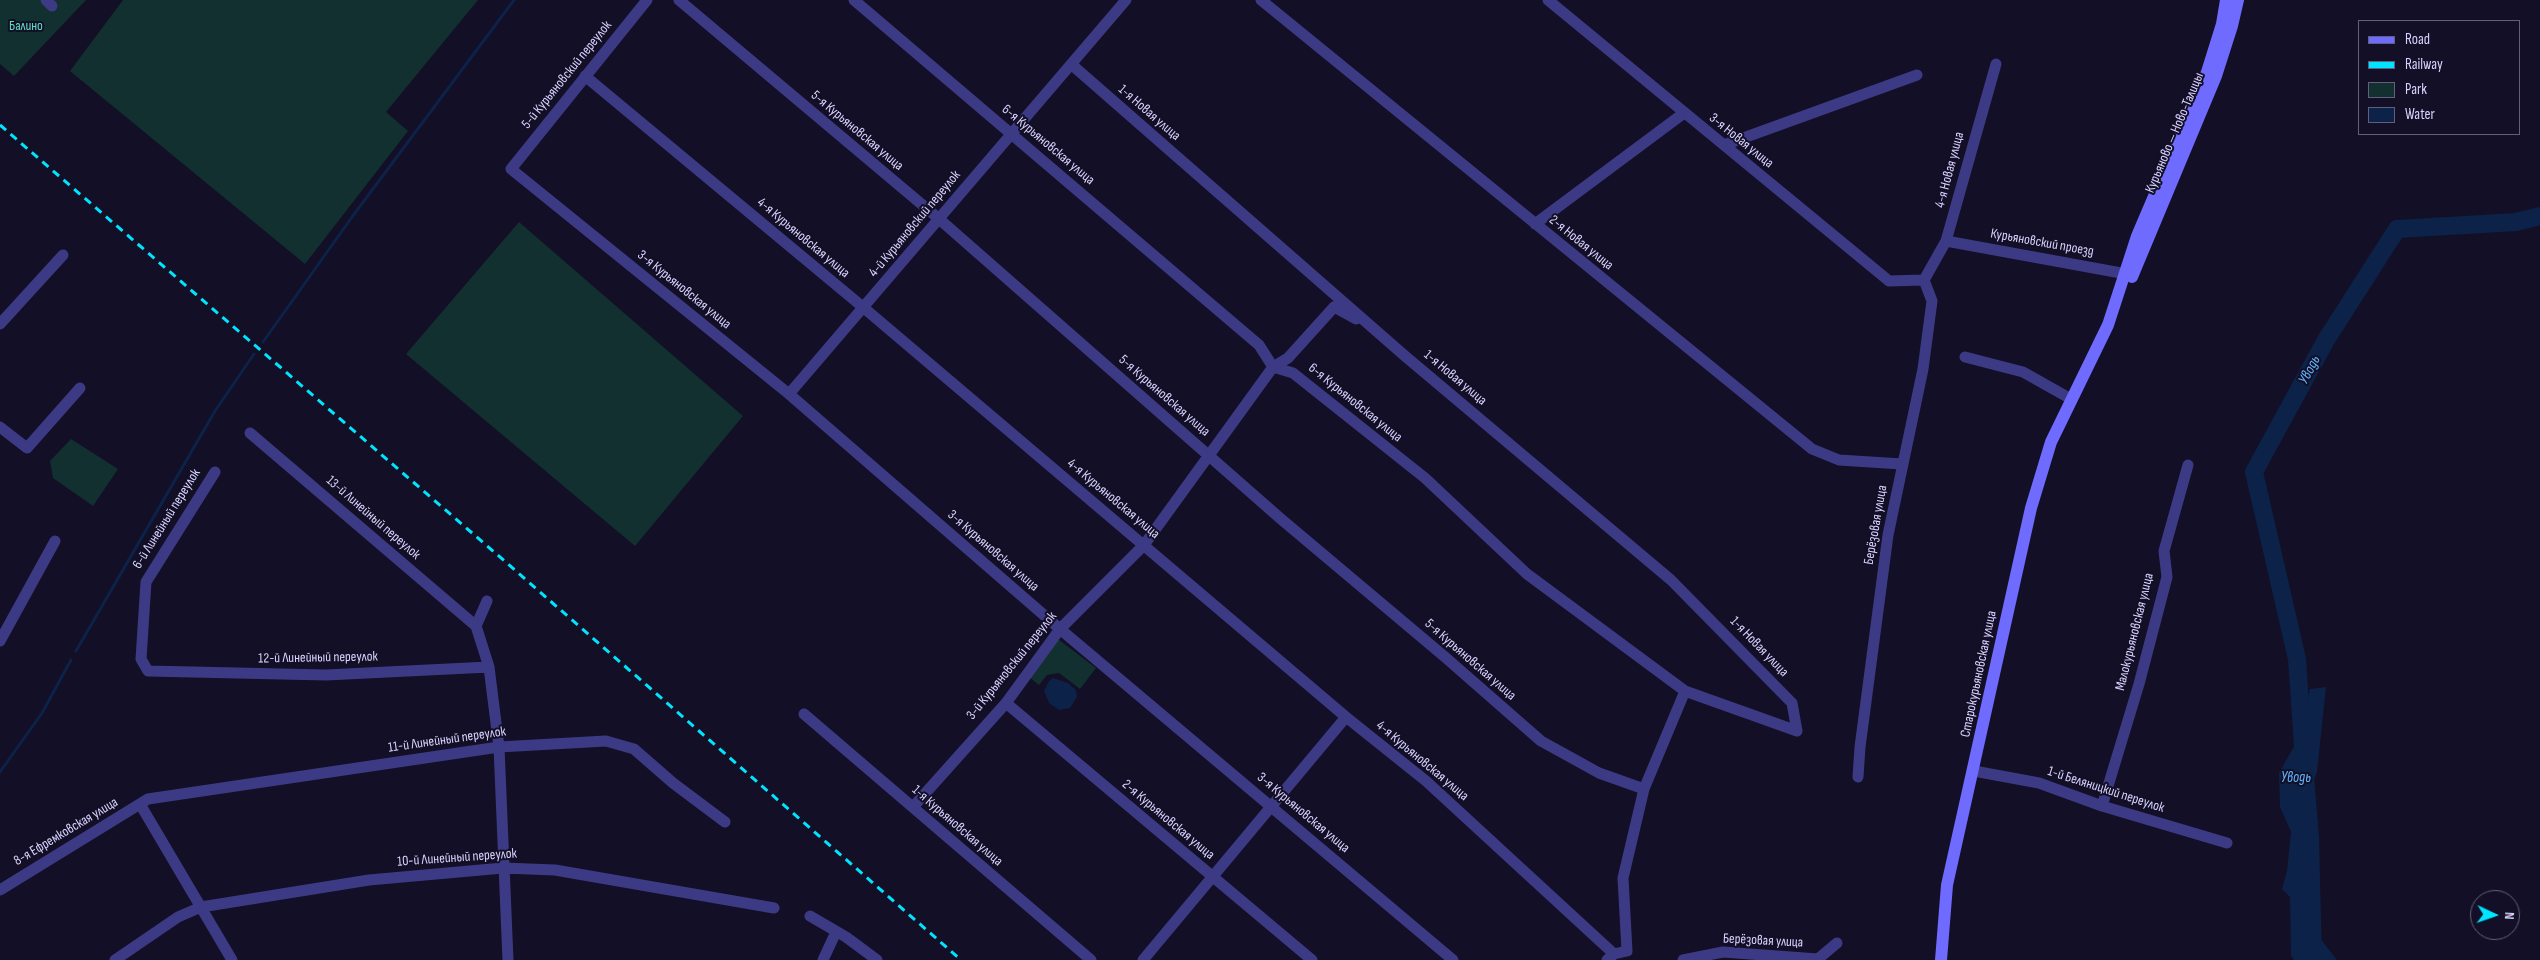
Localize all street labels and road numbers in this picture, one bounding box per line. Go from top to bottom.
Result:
street label: 5-й Курьяновский переулок [518,18,616,132]
street label: Курьяново — Ново-Талицы [2142,70,2208,196]
street label: 1-я Новая улица [1114,81,1184,145]
street label: 5-я Курьяновская улица [807,87,907,175]
street label: 6-я Курьяновская улица [998,101,1098,189]
street label: 3-я Новая улица [1705,110,1777,172]
street label: 4-я Новая улица [1932,130,1968,210]
street label: 4-й Курьяновский переулок [866,167,964,281]
street label: 4-я Курьяновская улица [753,194,853,282]
street label: 2-я Новая улица [1545,212,1617,274]
street label: Курьяновский проезд [1989,226,2095,260]
street label: 3-я Курьяновская улица [634,247,734,333]
street label: 1-я Новая улица [1420,347,1490,409]
street label: 5-я Курьяновская улица [1115,352,1213,440]
street label: 6-я Курьяновская улица [1305,360,1405,446]
street label: 4-я Курьяновская улица [1063,455,1163,543]
street label: 6-й Линейный переулок [129,466,205,572]
street label: 13-й Линейный переулок [322,472,424,564]
street label: Берёзовая улица [1861,484,1891,566]
street label: 3-я Курьяновская улица [944,507,1042,595]
street label: Малокурьяновская улица [2112,571,2158,693]
street label: 3-й Курьяновский переулок [963,609,1061,723]
street label: Старокурьяновская улица [1957,609,2001,739]
street label: 1-я Новая улица [1726,613,1792,681]
street label: 5-я Курьяновская улица [1421,616,1519,704]
street label: 12-й Линейный переулок [258,649,378,667]
street label: 4-я Курьяновская улица [1372,717,1472,805]
street label: 11-й Линейный переулок [387,723,507,757]
street label: 1-й Беляницкий переулок [2046,763,2166,817]
street label: 3-я Курьяновская улица [1253,769,1353,857]
street label: 2-я Курьяновская улица [1118,776,1218,864]
street label: 1-я Курьяновская улица [908,782,1006,870]
street label: 8-я Ефремковская улица [11,794,121,870]
street label: 10-й Линейный переулок [397,845,517,871]
street label: Берёзовая улица [1722,931,1804,951]

